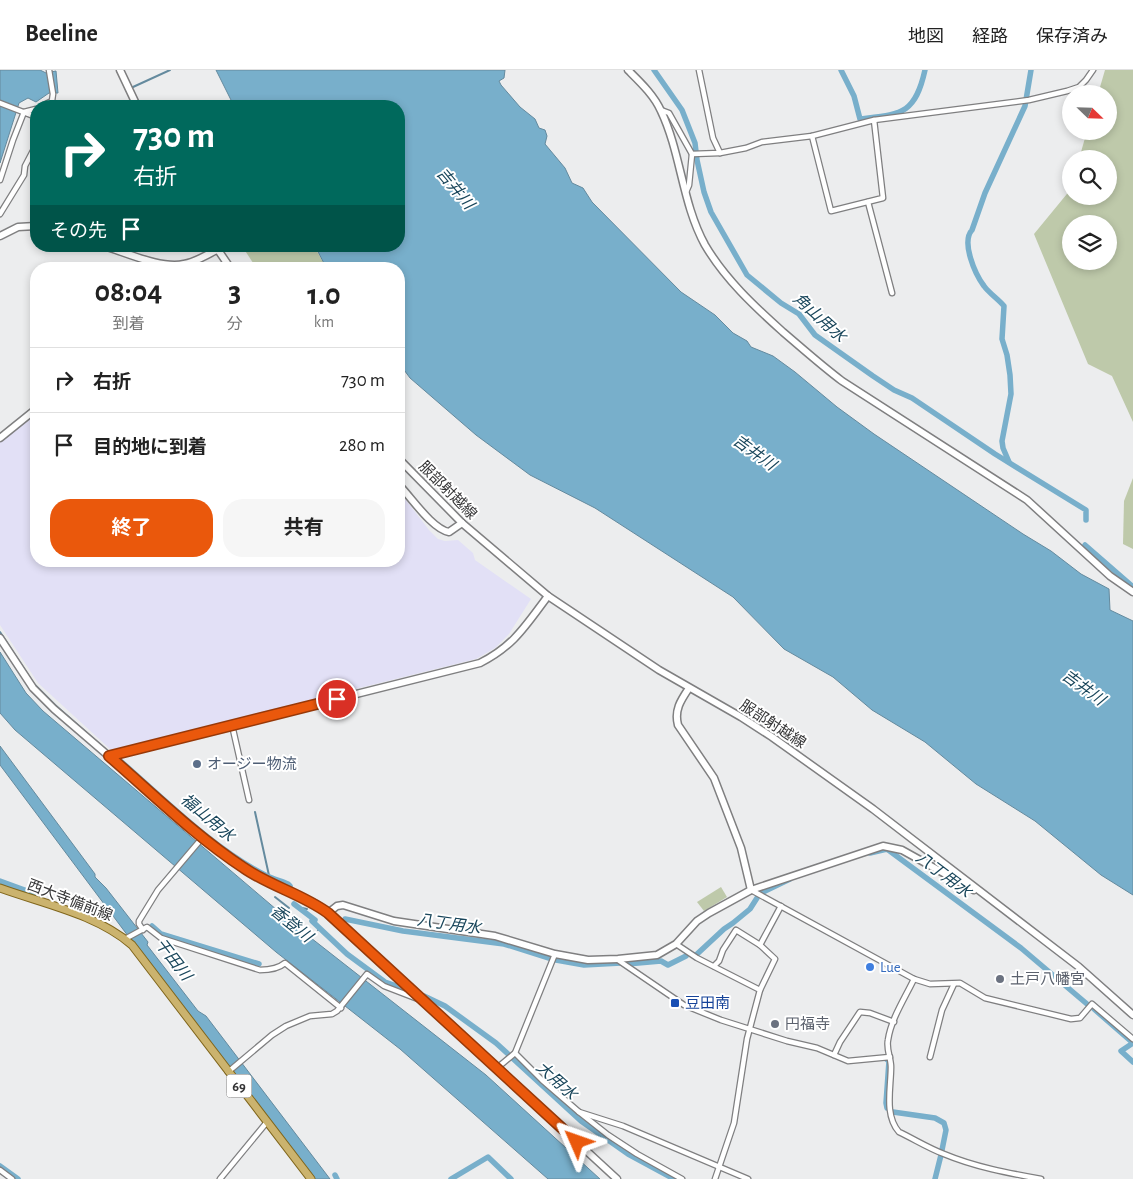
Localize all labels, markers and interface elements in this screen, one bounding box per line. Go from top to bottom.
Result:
text: Beeline [25,22,98,46]
text: 地図 [908,28,944,46]
text: 経路 [972,28,1008,46]
text: 保存済み [1036,28,1108,46]
north arrow [1062,85,1118,140]
map controls [1062,85,1117,270]
text: 730 m [133,119,215,154]
icon: right [50,120,115,185]
button: search [1062,150,1117,205]
water label: 吉井川 [434,164,479,214]
text: 右折 [133,166,177,188]
icon: arrive [117,215,145,243]
button: layers [1062,215,1117,270]
text: その先 [50,222,107,241]
text: 08:04 [94,277,162,307]
text: 3 [228,277,241,307]
text: 1.0 [307,280,341,310]
water label: 角山用水 [790,290,851,346]
text: km [314,314,334,330]
text: 到着 [112,316,144,332]
text: 分 [227,316,243,332]
icon: right [50,366,78,394]
text: 730 m [341,371,385,390]
text: 右折 [93,373,131,392]
icon: arrive [50,431,78,459]
water label: 吉井川 [730,431,781,475]
text: 280 m [339,436,385,455]
text: 目的地に到着 [93,438,207,457]
street label: 服部射越線 [416,457,481,522]
button: 終了 [50,499,213,557]
button: 共有 [223,499,385,557]
water label: 吉井川 [1059,666,1110,710]
pin [316,678,358,720]
icon: arrive [323,685,351,713]
street label: 服部射越線 [737,696,809,751]
place label: オージー物流 [207,756,297,772]
marker: オージー物流 [191,758,203,770]
water label: 福山用水 [178,790,239,846]
water label: 八丁用水 [913,848,976,902]
street label: 西大寺備前線 [25,876,115,924]
water label: 香登川 [268,902,317,946]
water label: 八丁用水 [416,911,484,937]
water label: 干田川 [152,936,196,985]
place label: Lue [880,960,901,975]
marker: Lue [864,961,876,973]
place label: 土戸八幡宮 [1010,971,1085,987]
marker: 土戸八幡宮 [994,973,1006,985]
place label: 豆田南 [685,995,730,1011]
marker: 豆田南 [669,997,681,1009]
place label: 円福寺 [785,1016,830,1032]
marker: 円福寺 [769,1018,781,1030]
water label: 大用水 [533,1058,582,1104]
road number: 69 [226,1074,252,1098]
position arrow [550,1115,602,1167]

